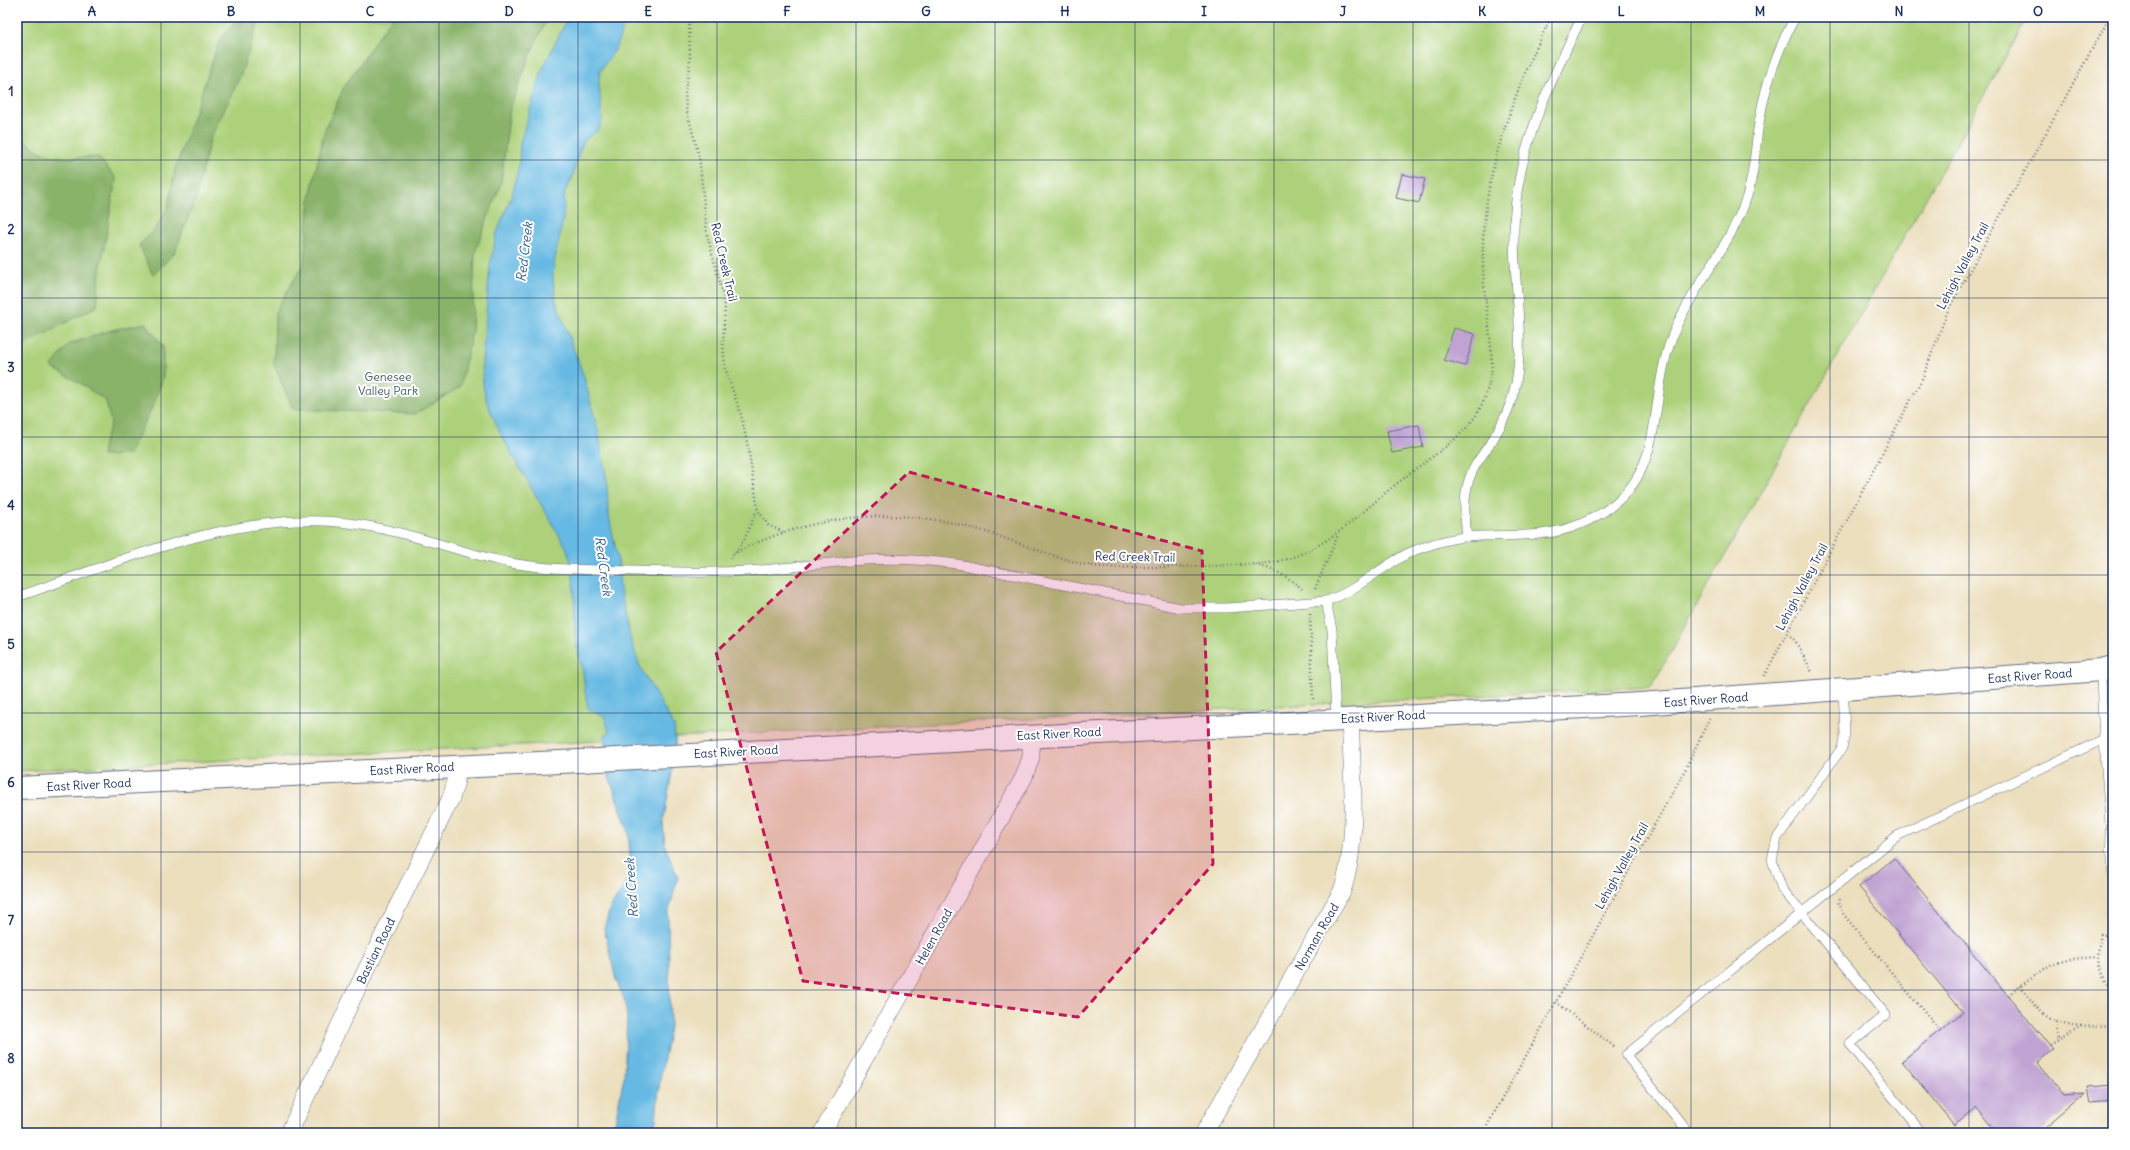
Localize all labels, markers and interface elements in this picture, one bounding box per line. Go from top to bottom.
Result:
text: A [88,3,97,20]
text: B [227,3,236,20]
text: C [366,3,375,20]
text: D [504,3,514,20]
text: E [644,3,652,20]
text: F [783,3,791,20]
text: G [921,3,931,20]
text: H [1060,3,1070,20]
text: I [1201,3,1207,20]
text: J [1340,3,1347,20]
text: K [1478,3,1487,20]
text: L [1617,3,1625,20]
text: M [1755,3,1765,20]
text: N [1895,3,1903,20]
text: O [2033,3,2043,20]
text: 1 [8,83,14,100]
water label: Red Creek [512,220,537,283]
street label: Lehigh Valley Trail [1933,220,1992,312]
text: 2 [7,221,15,238]
street label: Red Creek Trail [708,221,741,303]
text: 3 [7,359,15,376]
park label: Genesee Valley Park [358,369,418,398]
text: 4 [7,497,15,514]
water label: Red Creek [591,535,616,598]
street label: Lehigh Valley Trail [1772,541,1831,633]
street label: Red Creek Trail [1095,548,1175,565]
text: 5 [7,636,15,653]
street label: East River Road [1987,665,2073,686]
street label: East River Road [1663,689,1749,710]
street label: East River Road [1340,707,1426,726]
street label: East River Road [1016,724,1102,743]
street label: East River Road [693,742,779,761]
street label: East River Road [369,759,455,778]
text: 6 [7,774,15,791]
street label: East River Road [46,775,132,794]
street label: Lehigh Valley Trail [1592,820,1652,912]
water label: Red Creek [621,856,642,918]
street label: Norman Road [1291,900,1342,973]
street label: Helen Road [912,906,955,968]
text: 7 [8,912,15,929]
street label: Bastian Road [353,915,398,986]
text: 8 [7,1050,15,1067]

